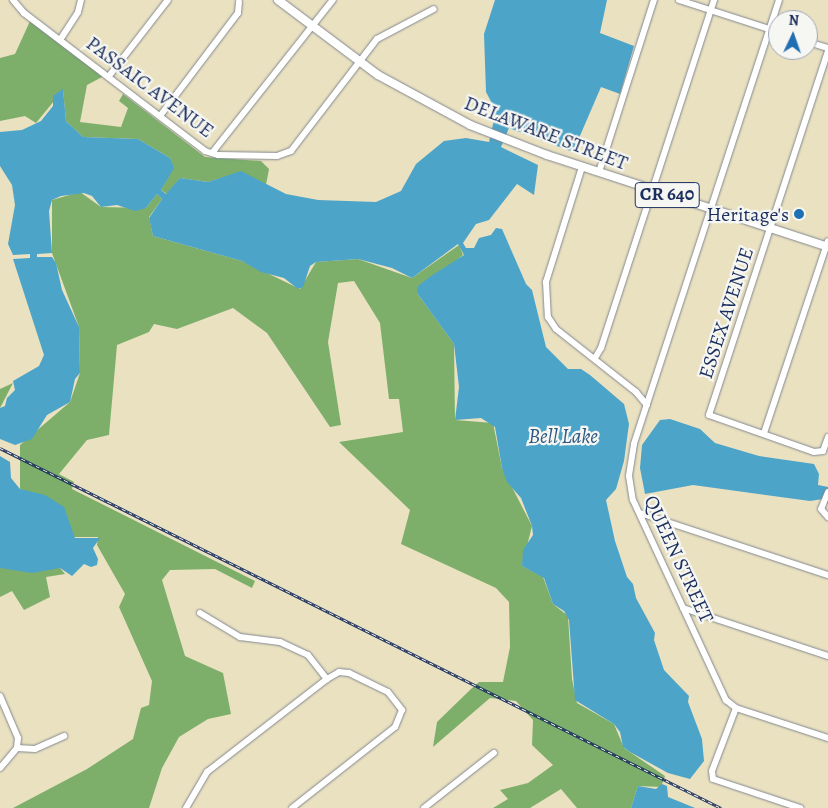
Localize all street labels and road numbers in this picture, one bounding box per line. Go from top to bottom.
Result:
street label: PASSAIC AVENUE [81,31,219,143]
street label: DELAWARE STREET [461,91,631,175]
road number: CR 640 [634,178,700,212]
street label: ESSEX AVENUE [693,244,759,382]
street label: QUEEN STREET [639,491,719,627]

